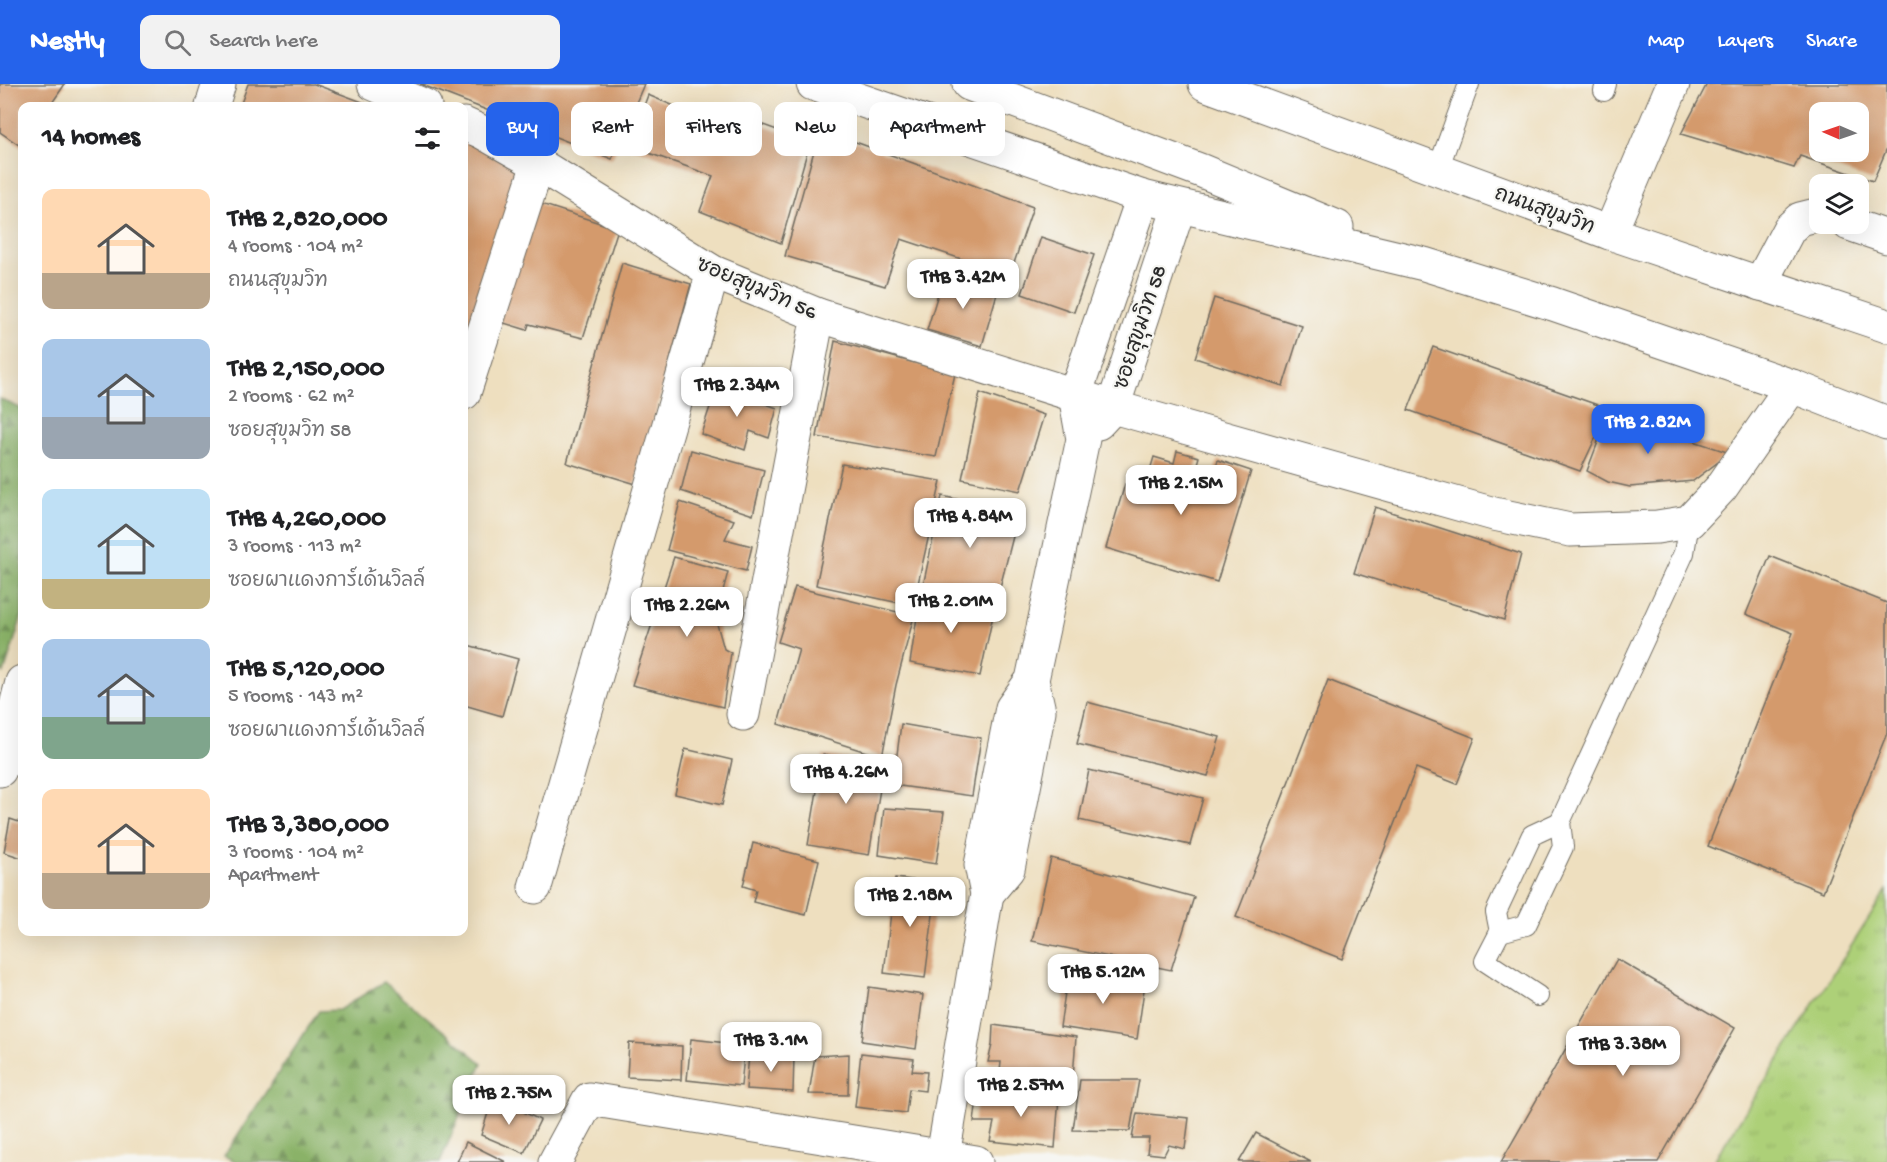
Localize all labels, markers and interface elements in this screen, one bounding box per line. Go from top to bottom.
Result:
search box [140,15,560,69]
text: Nestly [30,26,104,59]
icon: search [161,26,194,59]
text: Search here [209,29,318,55]
text: Map [1648,30,1684,55]
text: Layers [1717,30,1773,55]
text: Share [1806,30,1857,55]
chip: Buy [486,102,559,156]
chip: Rent [571,102,653,156]
chip: Filters [665,102,762,156]
chip: New [774,102,857,156]
chip: Apartment [869,102,1005,156]
north arrow [1809,102,1869,162]
map controls [1809,102,1869,234]
icon: filters [411,122,444,155]
text: 14 homes [42,123,140,154]
button: layers [1809,174,1869,234]
street label: ถนนสุขุมวิท [1490,180,1598,242]
text: THB 2,820,000 [228,205,387,236]
icon: home [90,213,162,285]
text: 4 rooms · 104 m² [228,236,363,259]
street label: ซอยสุขุมวิท 56 [692,251,821,327]
pin: THB 3.42M [894,259,1032,310]
street label: ซอยสุขุมวิท 58 [1108,262,1174,394]
text: THB 3.42M [921,267,1005,290]
text: ถนนสุขุมวิท [228,271,328,294]
text: THB 2,150,000 [228,355,385,386]
icon: home [90,363,162,435]
pin: THB 2.34M [668,367,806,418]
text: THB 2.34M [695,375,779,398]
text: 2 rooms · 62 m² [228,386,355,409]
pin: THB 2.82M [1579,404,1717,455]
text: THB 2.82M [1606,412,1690,435]
text: ซอยสุขุมวิท 58 [228,421,351,444]
pin: THB 2.15M [1112,465,1250,516]
text: THB 2.15M [1140,473,1222,496]
pin: THB 4.84M [901,498,1039,549]
text: THB 4,260,000 [228,505,386,536]
text: THB 4.84M [928,506,1012,529]
icon: home [90,513,162,585]
text: 3 rooms · 113 m² [228,536,362,559]
text: ซอยผาแดงการ์เด้นวิลล์ [228,571,425,594]
pin: THB 2.01M [882,583,1020,634]
pin: THB 2.26M [618,587,756,638]
text: THB 2.01M [909,591,993,614]
text: THB 2.26M [645,595,729,618]
text: THB 5,120,000 [228,655,385,686]
icon: home [90,663,162,735]
text: 5 rooms · 143 m² [228,686,363,709]
text: ซอยผาแดงการ์เด้นวิลล์ [228,721,425,744]
pin: THB 4.26M [777,754,915,805]
text: THB 4.26M [804,762,888,785]
text: THB 3,380,000 [228,811,389,842]
icon: home [90,813,162,885]
text: 3 rooms · 104 m² [228,842,364,865]
text: Apartment [228,865,318,888]
pin: THB 2.18M [841,877,979,928]
text: THB 2.18M [868,885,952,908]
pin: THB 5.12M [1034,954,1172,1005]
text: THB 5.12M [1062,962,1144,985]
pin: THB 3.1M [709,1022,833,1073]
pin: THB 3.38M [1554,1026,1692,1077]
text: THB 3.1M [735,1030,807,1053]
text: THB 3.38M [1580,1034,1666,1057]
pin: THB 2.57M [952,1067,1090,1118]
pin: THB 2.75M [440,1075,578,1126]
text: THB 2.57M [979,1075,1063,1098]
text: THB 2.75M [467,1083,551,1106]

